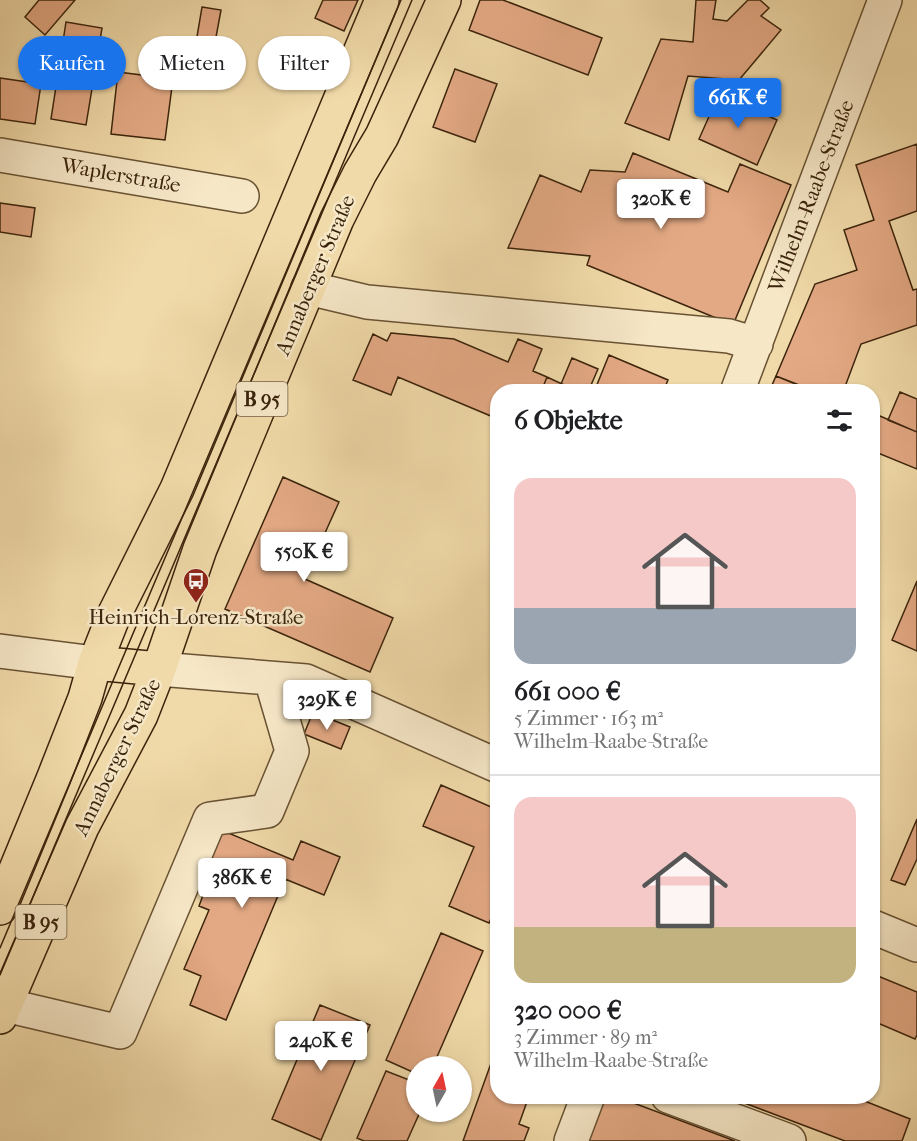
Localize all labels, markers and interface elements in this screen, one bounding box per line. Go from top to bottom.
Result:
chip: Kaufen [18,36,126,90]
chip: Mieten [138,36,246,90]
chip: Filter [258,36,350,90]
pin: 661K € [689,78,787,129]
text: 661K € [708,86,768,109]
street label: Wilhelm-Raabe-Straße [763,97,859,296]
street label: Waplerstraße [58,153,183,197]
pin: 320K € [612,179,710,230]
text: 320K € [631,187,691,210]
street label: Annaberger Straße [270,191,360,360]
road number: B 95 [236,382,288,416]
icon: filters [823,404,856,437]
text: 6 Objekte [514,405,623,436]
icon: home [631,517,739,625]
pin: 550K € [255,532,353,583]
text: 550K € [275,540,333,563]
bus stop icon: Heinrich-Lorenz-Straße [181,566,211,604]
place label: Heinrich-Lorenz-Straße [89,605,303,629]
street label: Annaberger Straße [68,674,165,840]
text: 661 000 € [514,676,621,707]
pin: 329K € [278,680,376,731]
text: 329K € [297,688,357,711]
text: 5 Zimmer · 163 m² [514,707,663,730]
text: Wilhelm-Raabe-Straße [514,730,708,753]
icon: home [631,836,739,944]
pin: 386K € [193,858,291,909]
text: 386K € [212,866,272,889]
road number: B 95 [15,905,66,939]
text: 320 000 € [514,995,622,1026]
pin: 240K € [272,1021,370,1072]
text: 3 Zimmer · 89 m² [514,1026,657,1049]
text: 240K € [289,1029,353,1052]
text: Wilhelm-Raabe-Straße [514,1049,708,1072]
north arrow [406,1056,472,1122]
map controls [406,1056,472,1122]

